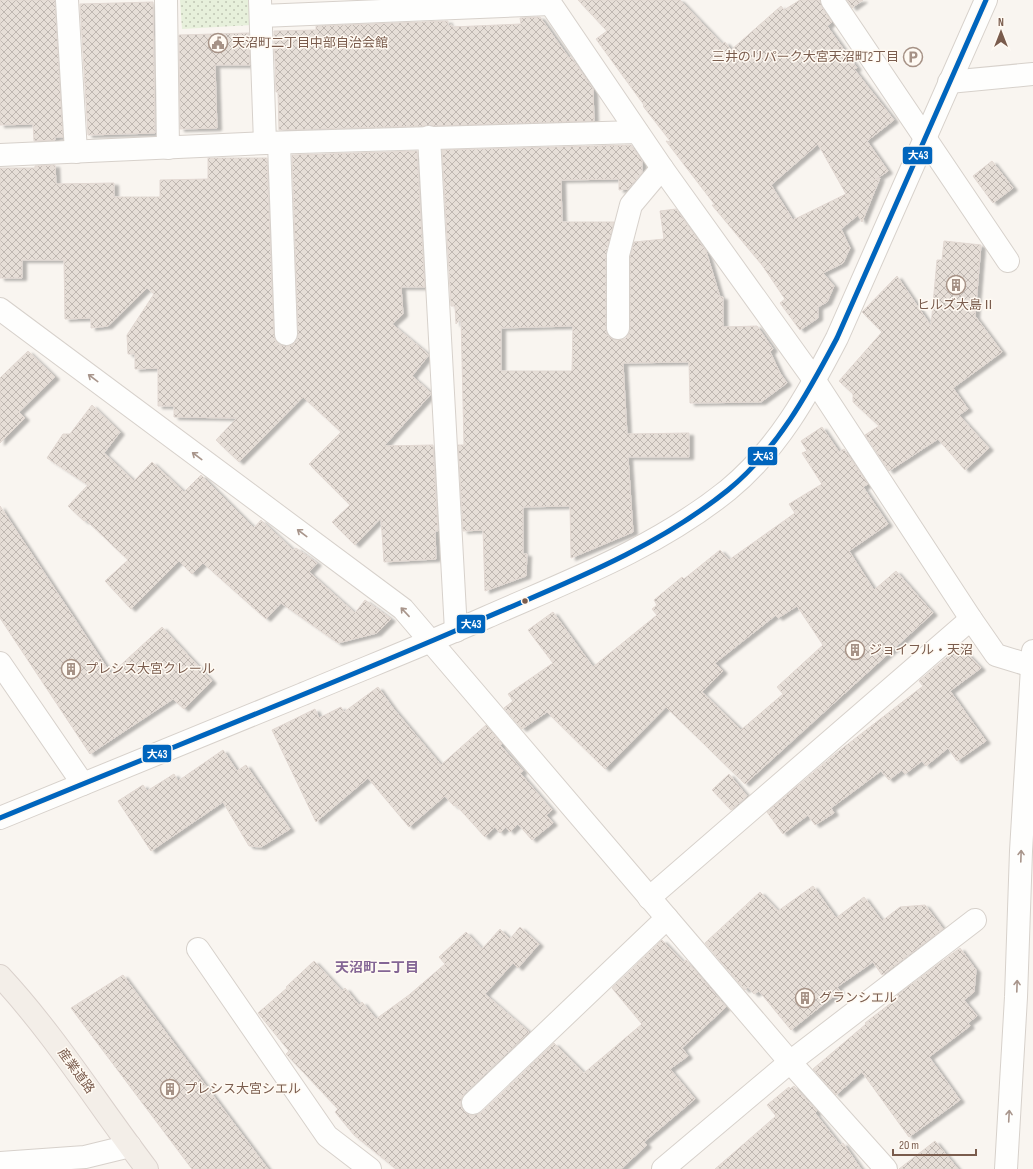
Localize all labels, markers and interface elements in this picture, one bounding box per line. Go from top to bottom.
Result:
north arrow [981,12,1021,52]
text: N [998,16,1004,29]
public building icon: 天沼町二丁目中部自治会館 [207,32,229,54]
place label: 天沼町二丁目中部自治会館 [232,35,388,51]
parking icon: 三井のリパーク大宮天沼町2丁目 [902,46,924,68]
place label: 三井のリパーク大宮天沼町2丁目 [712,49,899,65]
line badge: 大43 [902,146,933,165]
text: 大43 [907,149,929,162]
building icon: ヒルズ大島Ⅱ [945,274,967,296]
place label: ヒルズ大島Ⅱ [917,297,995,313]
one-way arrow [88,374,99,382]
line badge: 大43 [747,446,778,466]
text: 大43 [752,450,774,463]
one-way arrow [192,452,203,460]
one-way arrow [296,529,307,538]
unlabelled marker [520,596,530,606]
one-way arrow [400,607,410,617]
line badge: 大43 [456,614,486,634]
text: 大43 [460,618,482,631]
building icon: ジョイフル・天沼 [844,639,866,661]
place label: ジョイフル・天沼 [869,642,973,658]
building icon: プレシス大宮クレール [60,658,82,680]
place label: プレシス大宮クレール [85,661,215,677]
line badge: 大43 [142,744,172,763]
text: 大43 [146,748,168,761]
one-way arrow [1017,850,1025,863]
district label: 天沼町二丁目 [335,959,419,976]
one-way arrow [1013,980,1020,993]
building icon: グランシエル [794,987,816,1009]
place label: グランシエル [819,990,897,1006]
street label: 産業道路 [54,1045,98,1097]
building icon: プレシス大宮シエル [159,1078,181,1100]
place label: プレシス大宮シエル [184,1081,301,1097]
one-way arrow [1006,1110,1013,1123]
scale bar [893,1131,976,1157]
text: 20 m [899,1138,919,1153]

